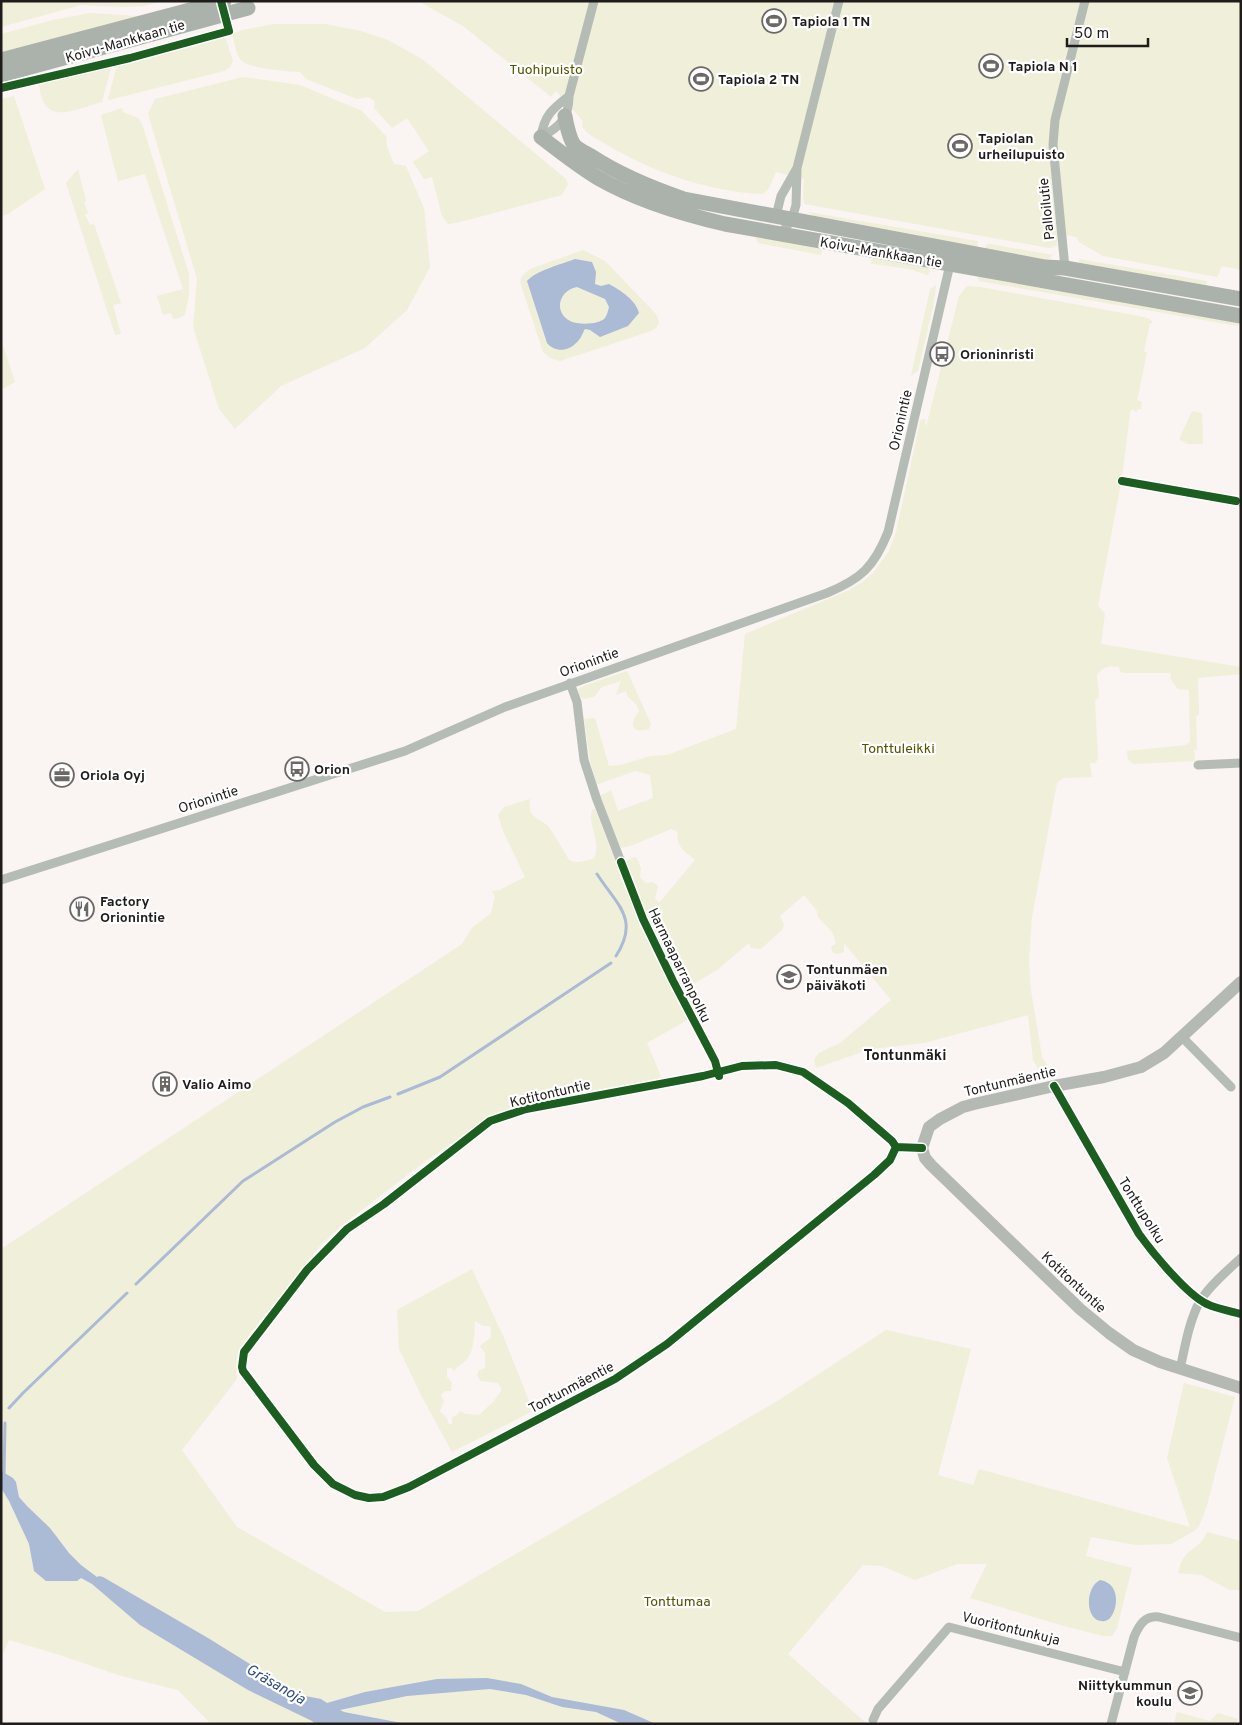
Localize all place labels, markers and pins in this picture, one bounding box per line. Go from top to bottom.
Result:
sports icon: Tapiola 1 TN [761,8,787,34]
place label: Tapiola 1 TN [792,14,870,31]
sports icon: Tapiola N 1 [978,53,1004,79]
place label: Tapiola N 1 [1008,59,1078,76]
sports icon: Tapiola 2 TN [688,66,714,92]
place label: Tapiola 2 TN [718,72,799,89]
place label: Tapiolan urheilupuisto [978,131,1065,164]
sports icon: Tapiolan urheilupuisto [947,133,973,159]
bus stop icon: Orioninristi [929,341,955,367]
place label: Orioninristi [960,347,1034,364]
bus stop icon: Orion [284,756,310,782]
office icon: Oriola Oyj [49,762,75,788]
place label: Orion [314,762,350,779]
place label: Oriola Oyj [80,768,145,785]
place label: Factory Orionintie [100,894,165,927]
restaurant icon: Factory Orionintie [69,896,95,922]
place label: Tontunmäen päiväkoti [806,962,888,995]
school or university icon: Tontunmäen päiväkoti [776,964,802,990]
building icon: Valio Aimo [152,1071,178,1097]
place label: Valio Aimo [182,1077,252,1094]
place label: Niittykummun koulu [1078,1678,1172,1711]
school or university icon: Niittykummun koulu [1177,1680,1203,1706]

